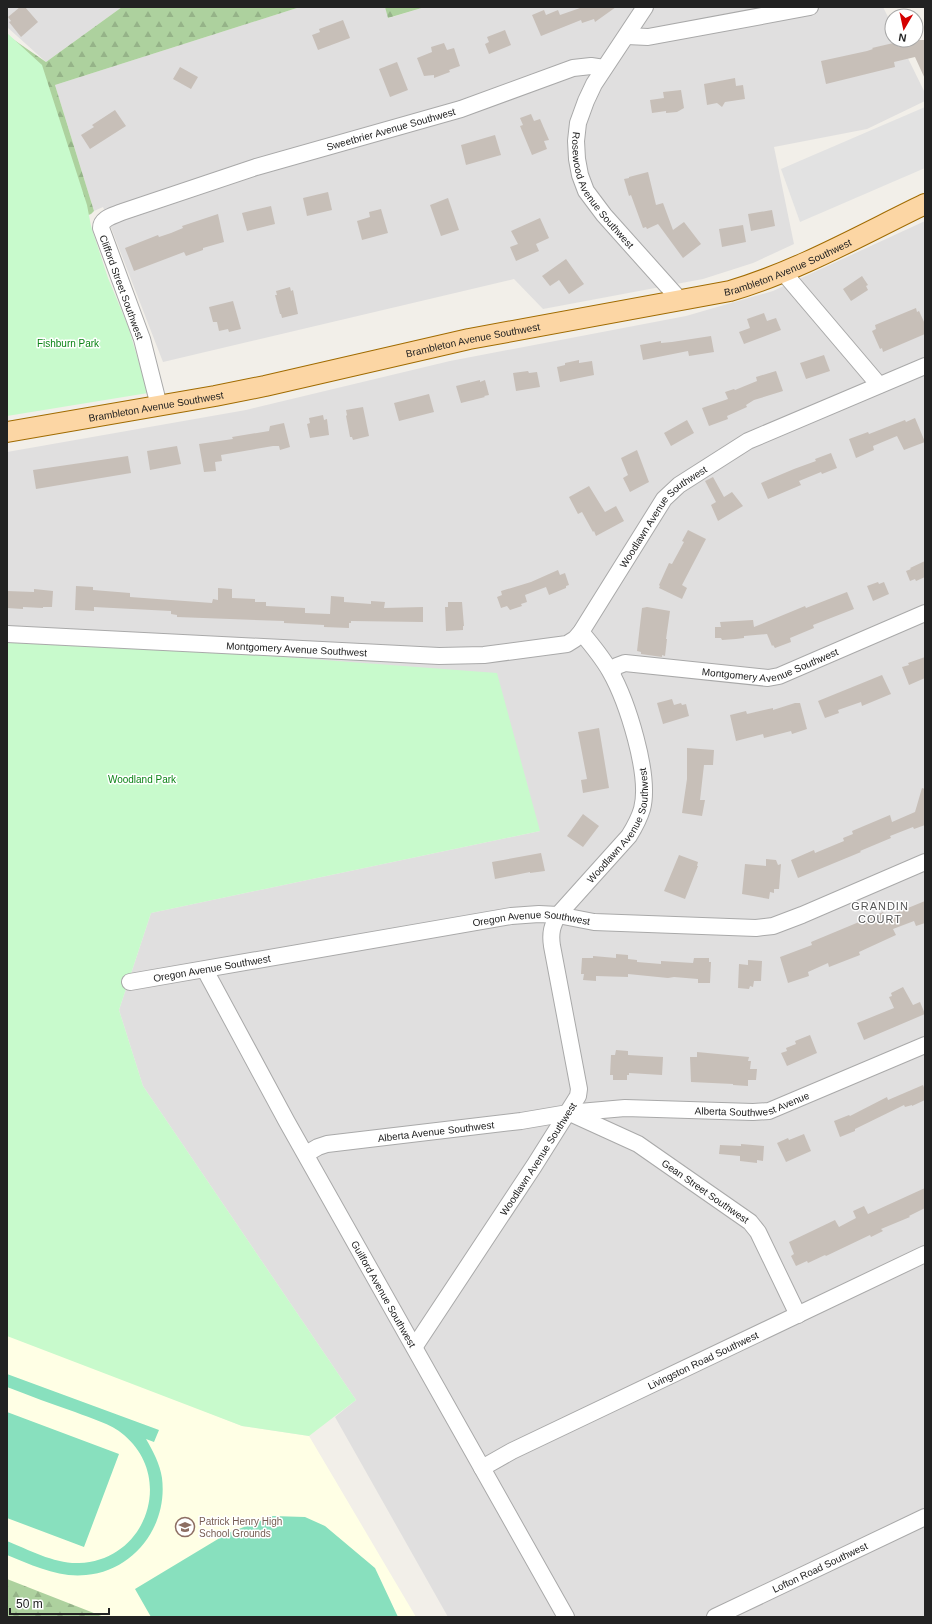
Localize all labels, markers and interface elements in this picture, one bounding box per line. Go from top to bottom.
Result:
north arrow [884,8,924,48]
text: N [898,31,907,44]
street label: Sweetbrier Avenue Southwest [325,106,457,153]
street label: Rosewood Avenue Southwest [570,131,636,251]
street label: Clifford Street Southwest [97,233,146,341]
street label: Brambleton Avenue Southwest [723,237,853,298]
street label: Brambleton Avenue Southwest [405,321,541,359]
park label: Fishburn Park [37,338,100,349]
street label: Brambleton Avenue Southwest [88,389,224,424]
street label: Woodlawn Avenue Southwest [618,464,709,570]
street label: Montgomery Avenue Southwest [226,640,368,658]
street label: Montgomery Avenue Southwest [701,646,840,684]
street label: Woodlawn Avenue Southwest [585,767,650,885]
park label: Woodland Park [108,774,177,785]
district label: GRANDIN COURT [851,900,909,925]
street label: Oregon Avenue Southwest [472,909,591,929]
street label: Oregon Avenue Southwest [152,953,272,984]
street label: Alberta Southwest Avenue [695,1090,811,1118]
street label: Woodlawn Avenue Southwest [498,1100,579,1218]
street label: Alberta Avenue Southwest [377,1119,495,1144]
street label: Gean Street Southwest [660,1157,751,1226]
street label: Guilford Avenue Southwest [349,1239,418,1350]
street label: Livingston Road Southwest [646,1329,760,1391]
school or university icon: Patrick Henry High School Grounds [174,1516,196,1538]
place label: Patrick Henry High School Grounds [199,1516,282,1539]
street label: Lofton Road Southwest [771,1540,869,1595]
scale bar [10,1590,109,1616]
text: 50 m [16,1597,43,1611]

